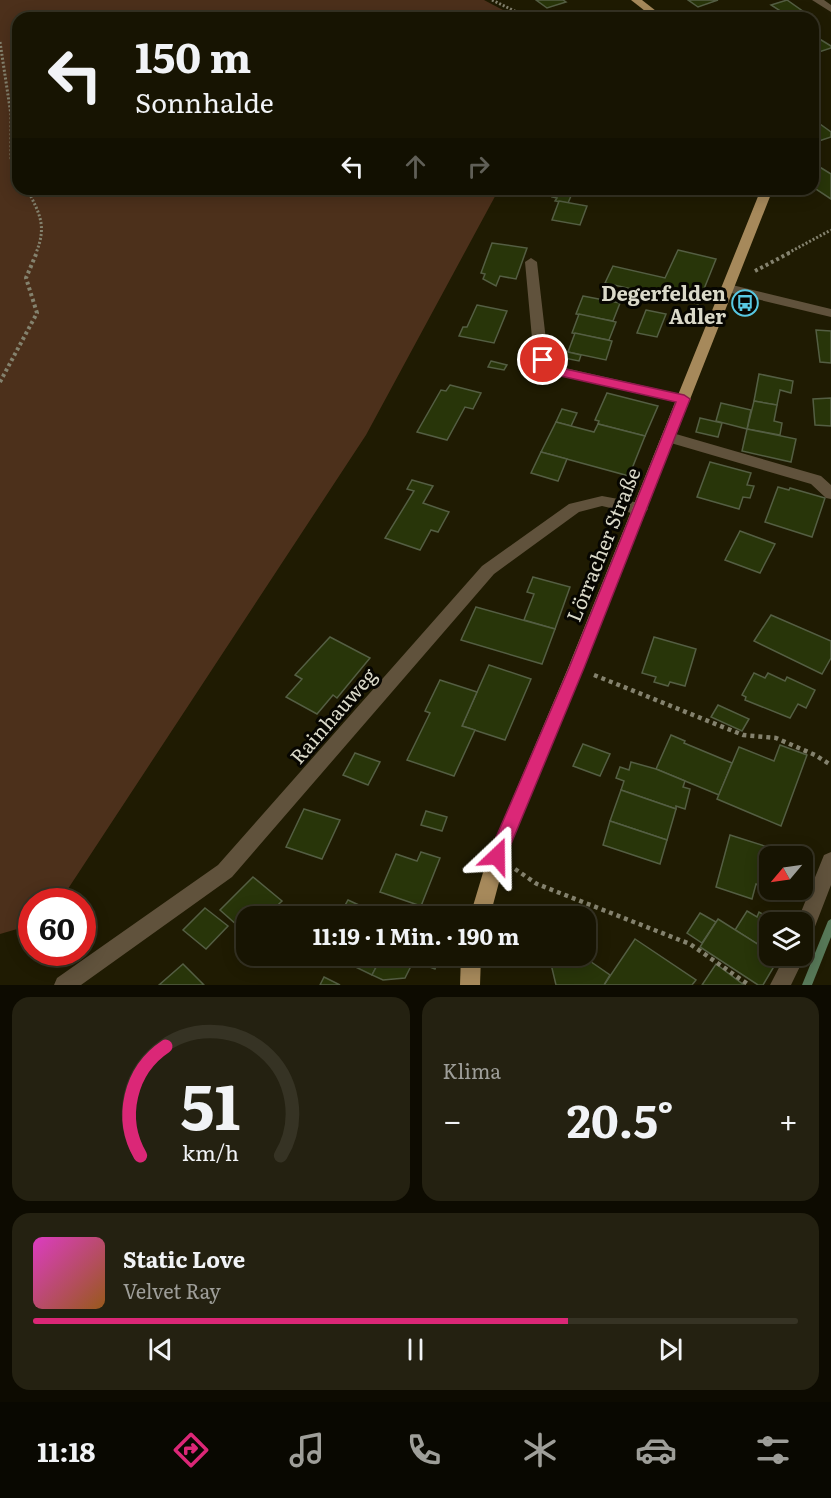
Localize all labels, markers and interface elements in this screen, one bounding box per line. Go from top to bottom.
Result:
text: 150 m [135,24,251,86]
icon: left [36,36,114,114]
text: Sonnhalde [135,81,274,121]
icon: left [336,150,369,183]
icon: ahead [399,150,432,183]
icon: right [462,150,495,183]
place label: Degerfelden Adler [601,277,726,330]
bus stop icon: Degerfelden Adler [730,288,760,318]
pin [517,334,568,385]
icon: arrive [526,343,559,376]
street label: Lörracher Straße [557,462,647,626]
street label: Rainhauweg [282,660,383,770]
position arrow [465,824,529,888]
north arrow [759,846,813,900]
map controls [759,846,813,966]
speed limit sign: 60 [18,888,96,966]
button: layers [759,912,813,966]
text: 11:19 · 1 Min. · 190 m [313,919,519,952]
text: Klima [443,1055,501,1085]
text: 51 [181,1057,241,1149]
text: 20.5° [567,1085,674,1152]
text: − [443,1094,462,1143]
text: + [779,1094,798,1143]
text: km/h [182,1136,239,1168]
text: Static Love [123,1242,245,1275]
text: Velvet Ray [123,1275,221,1305]
icon: previous [144,1333,177,1366]
icon: pause [399,1333,432,1366]
icon: next [654,1333,687,1366]
icon: directions [170,1429,212,1471]
icon: music [286,1429,328,1471]
icon: phone [403,1429,445,1471]
icon: climate [519,1429,561,1471]
icon: car [635,1429,677,1471]
icon: filters [752,1429,794,1471]
text: 11:18 [37,1430,96,1470]

